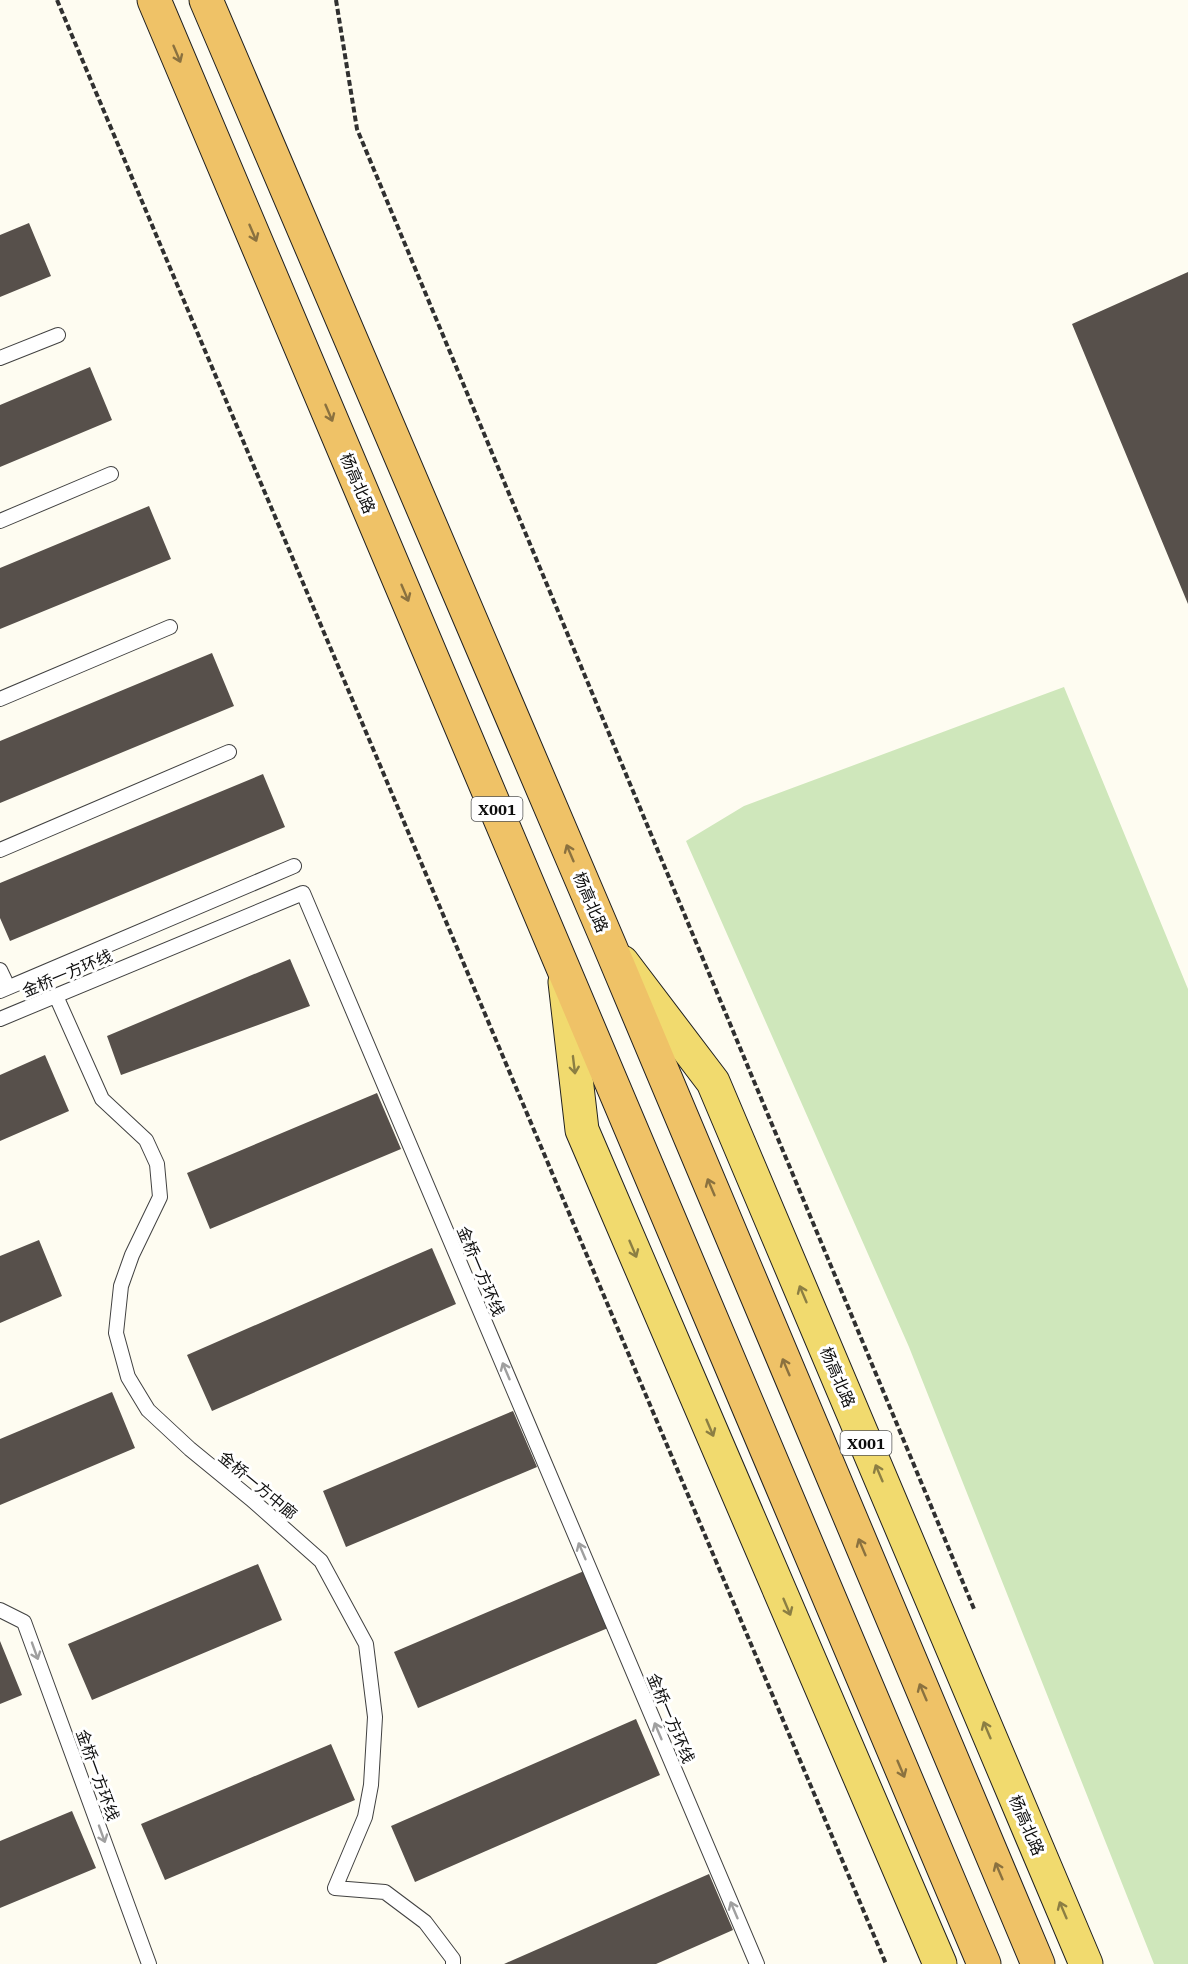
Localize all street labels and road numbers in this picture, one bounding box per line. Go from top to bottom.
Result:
street label: 杨高北路 [336,450,380,516]
road number: X001 [472,797,522,821]
street label: 杨高北路 [569,869,613,935]
street label: 金桥一方环线 [19,945,115,1001]
street label: 金桥一方环线 [453,1223,509,1319]
street label: 杨高北路 [816,1344,860,1410]
road number: X001 [840,1431,892,1455]
street label: 金桥一方中廊 [215,1446,301,1524]
street label: 金桥一方环线 [643,1670,699,1766]
street label: 金桥一方环线 [72,1726,124,1824]
street label: 杨高北路 [1005,1792,1049,1858]

